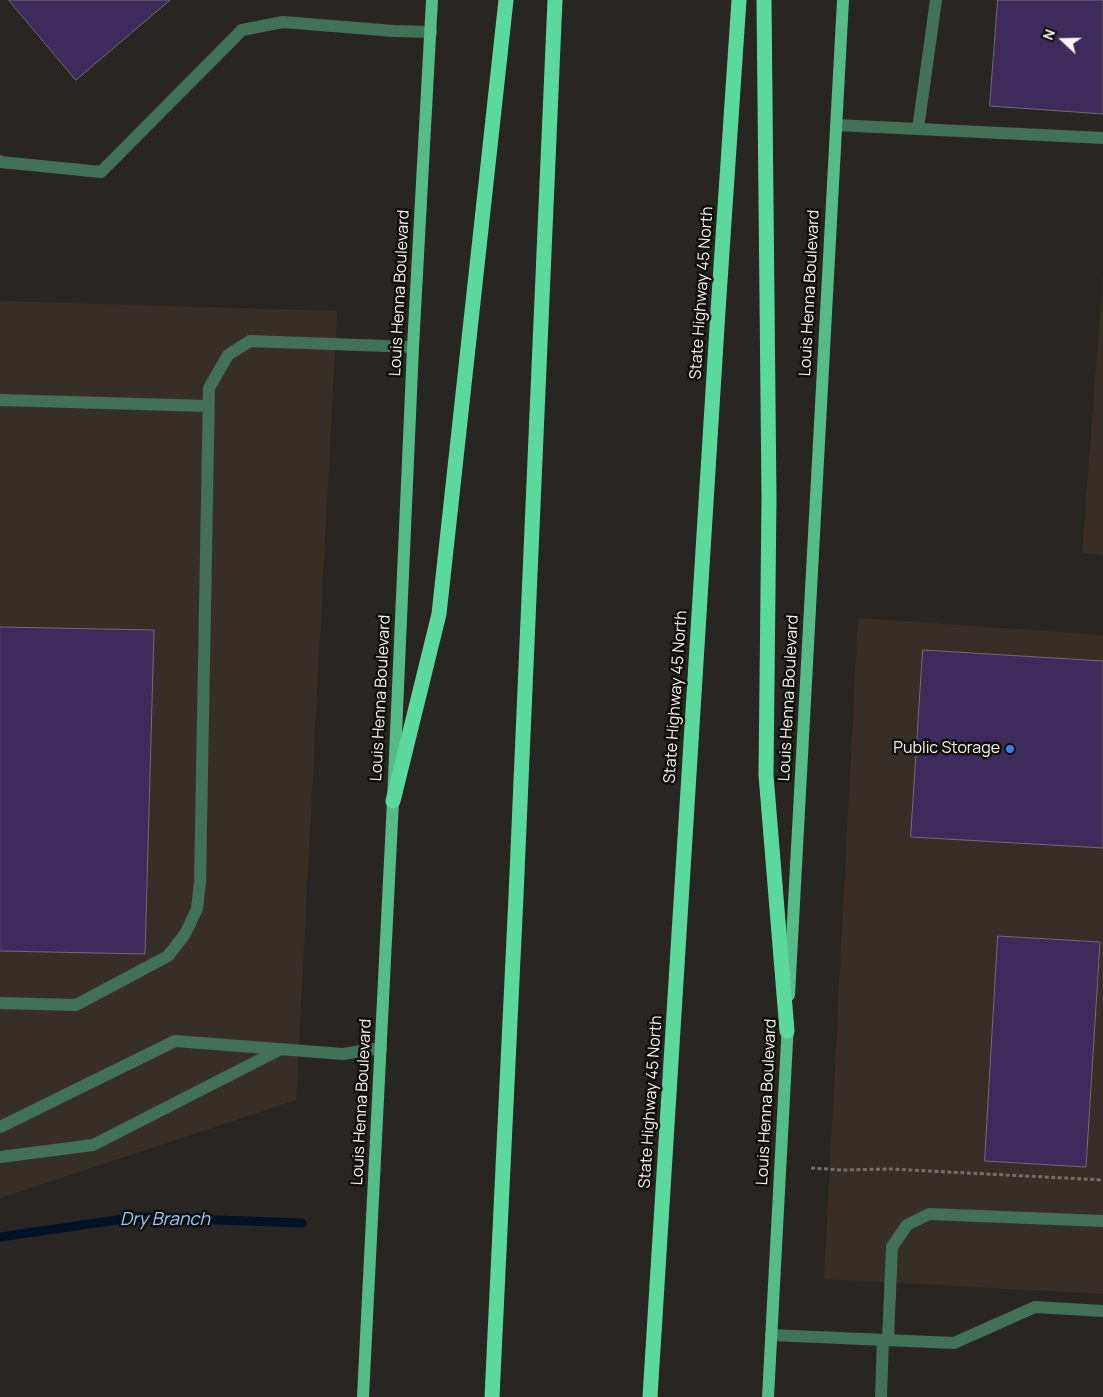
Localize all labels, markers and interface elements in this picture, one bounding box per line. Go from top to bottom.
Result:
north arrow [1038,15,1088,65]
text: N [1038,26,1059,43]
street label: State Highway 45 North [686,206,718,380]
street label: Louis Henna Boulevard [386,209,414,377]
street label: Louis Henna Boulevard [796,209,824,377]
street label: State Highway 45 North [660,610,692,784]
street label: Louis Henna Boulevard [367,614,395,782]
street label: Louis Henna Boulevard [775,614,803,782]
place label: Public Storage [893,739,1000,759]
marker: Public Storage [1004,743,1016,755]
street label: State Highway 45 North [635,1015,667,1189]
street label: Louis Henna Boulevard [348,1018,376,1186]
street label: Louis Henna Boulevard [753,1018,781,1186]
water label: Dry Branch [120,1209,210,1231]

